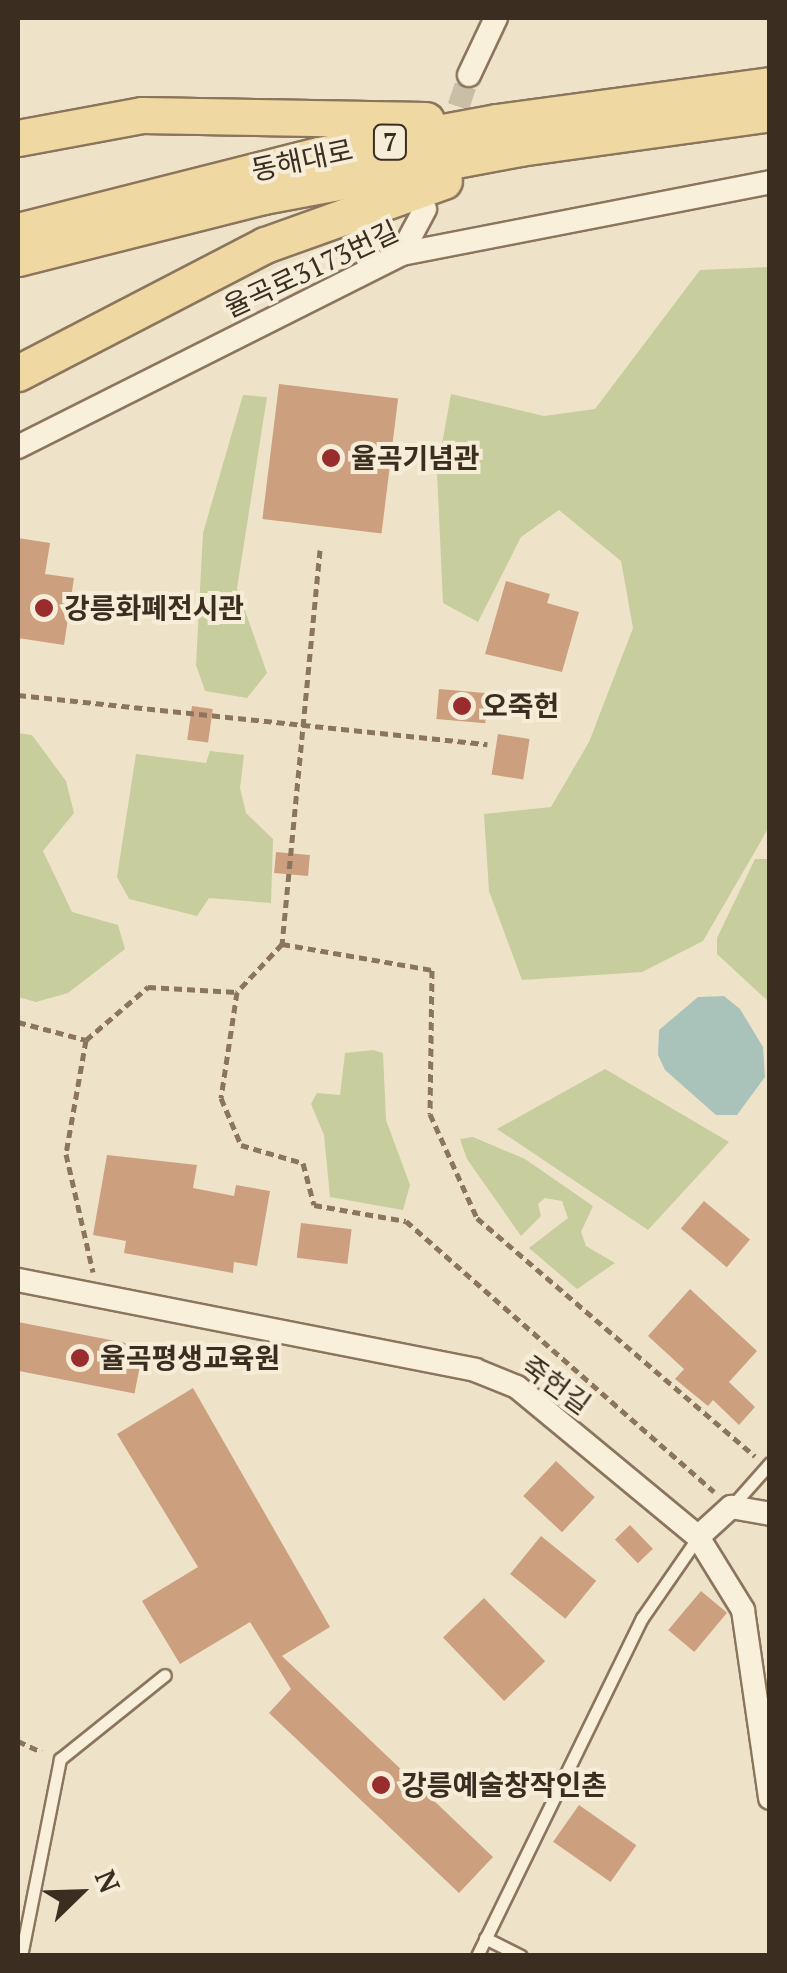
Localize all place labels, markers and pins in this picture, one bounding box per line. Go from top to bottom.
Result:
place label: 율곡기념관 [351,441,480,475]
marker: 율곡기념관 [320,447,342,469]
place label: 강릉화폐전시관 [64,591,244,625]
marker: 강릉화폐전시관 [33,597,55,619]
place label: 오죽헌 [482,689,559,723]
marker: 오죽헌 [451,695,473,717]
place label: 율곡평생교육원 [100,1341,280,1375]
marker: 율곡평생교육원 [69,1347,91,1369]
place label: 강릉예술창작인촌 [401,1768,607,1802]
marker: 강릉예술창작인촌 [370,1774,392,1796]

